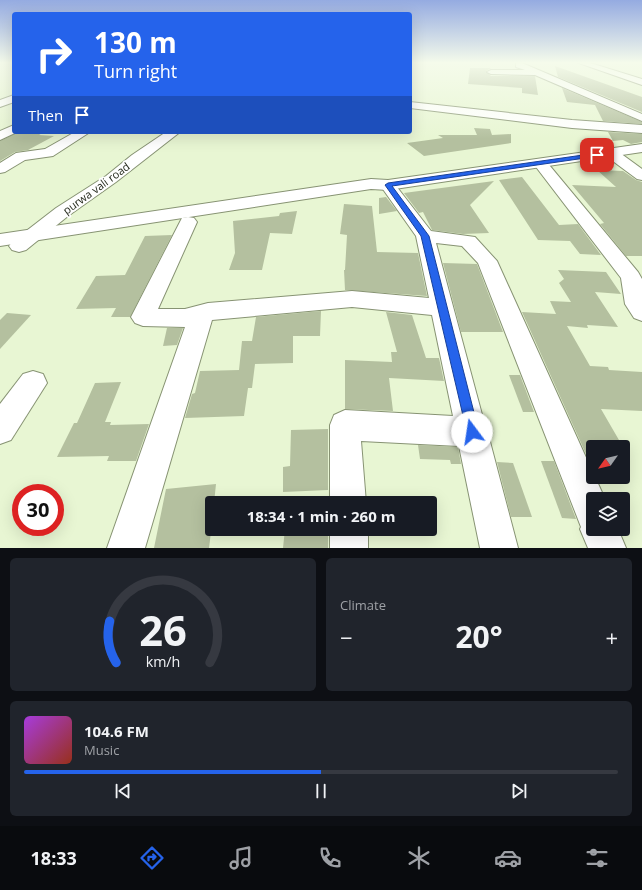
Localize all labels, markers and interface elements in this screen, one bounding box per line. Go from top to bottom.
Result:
text: 130 m [94,23,177,61]
icon: right [28,28,80,80]
text: Turn right [94,59,177,83]
icon: arrive [71,104,93,126]
text: Then [28,105,63,125]
pin [580,138,614,172]
icon: arrive [586,144,608,166]
street label: purwa vali road [59,159,133,217]
position arrow [451,411,493,453]
north arrow [586,440,630,484]
map controls [586,440,630,536]
speed limit sign: 30 [12,484,64,536]
button: layers [586,492,630,536]
text: 18:34 · 1 min · 260 m [247,506,395,526]
text: Climate [340,596,386,614]
text: 26 [139,601,187,657]
text: 20° [455,616,503,657]
text: − [340,622,353,652]
text: + [605,622,618,652]
text: km/h [146,651,180,670]
text: 104.6 FM [84,721,149,741]
text: Music [84,741,119,759]
icon: previous [112,780,134,802]
icon: pause [310,780,332,802]
icon: next [508,780,530,802]
icon: directions [138,844,166,872]
icon: music [227,844,255,872]
icon: phone [316,844,344,872]
icon: climate [405,844,433,872]
icon: car [494,844,522,872]
icon: filters [583,844,611,872]
text: 18:33 [31,846,77,870]

